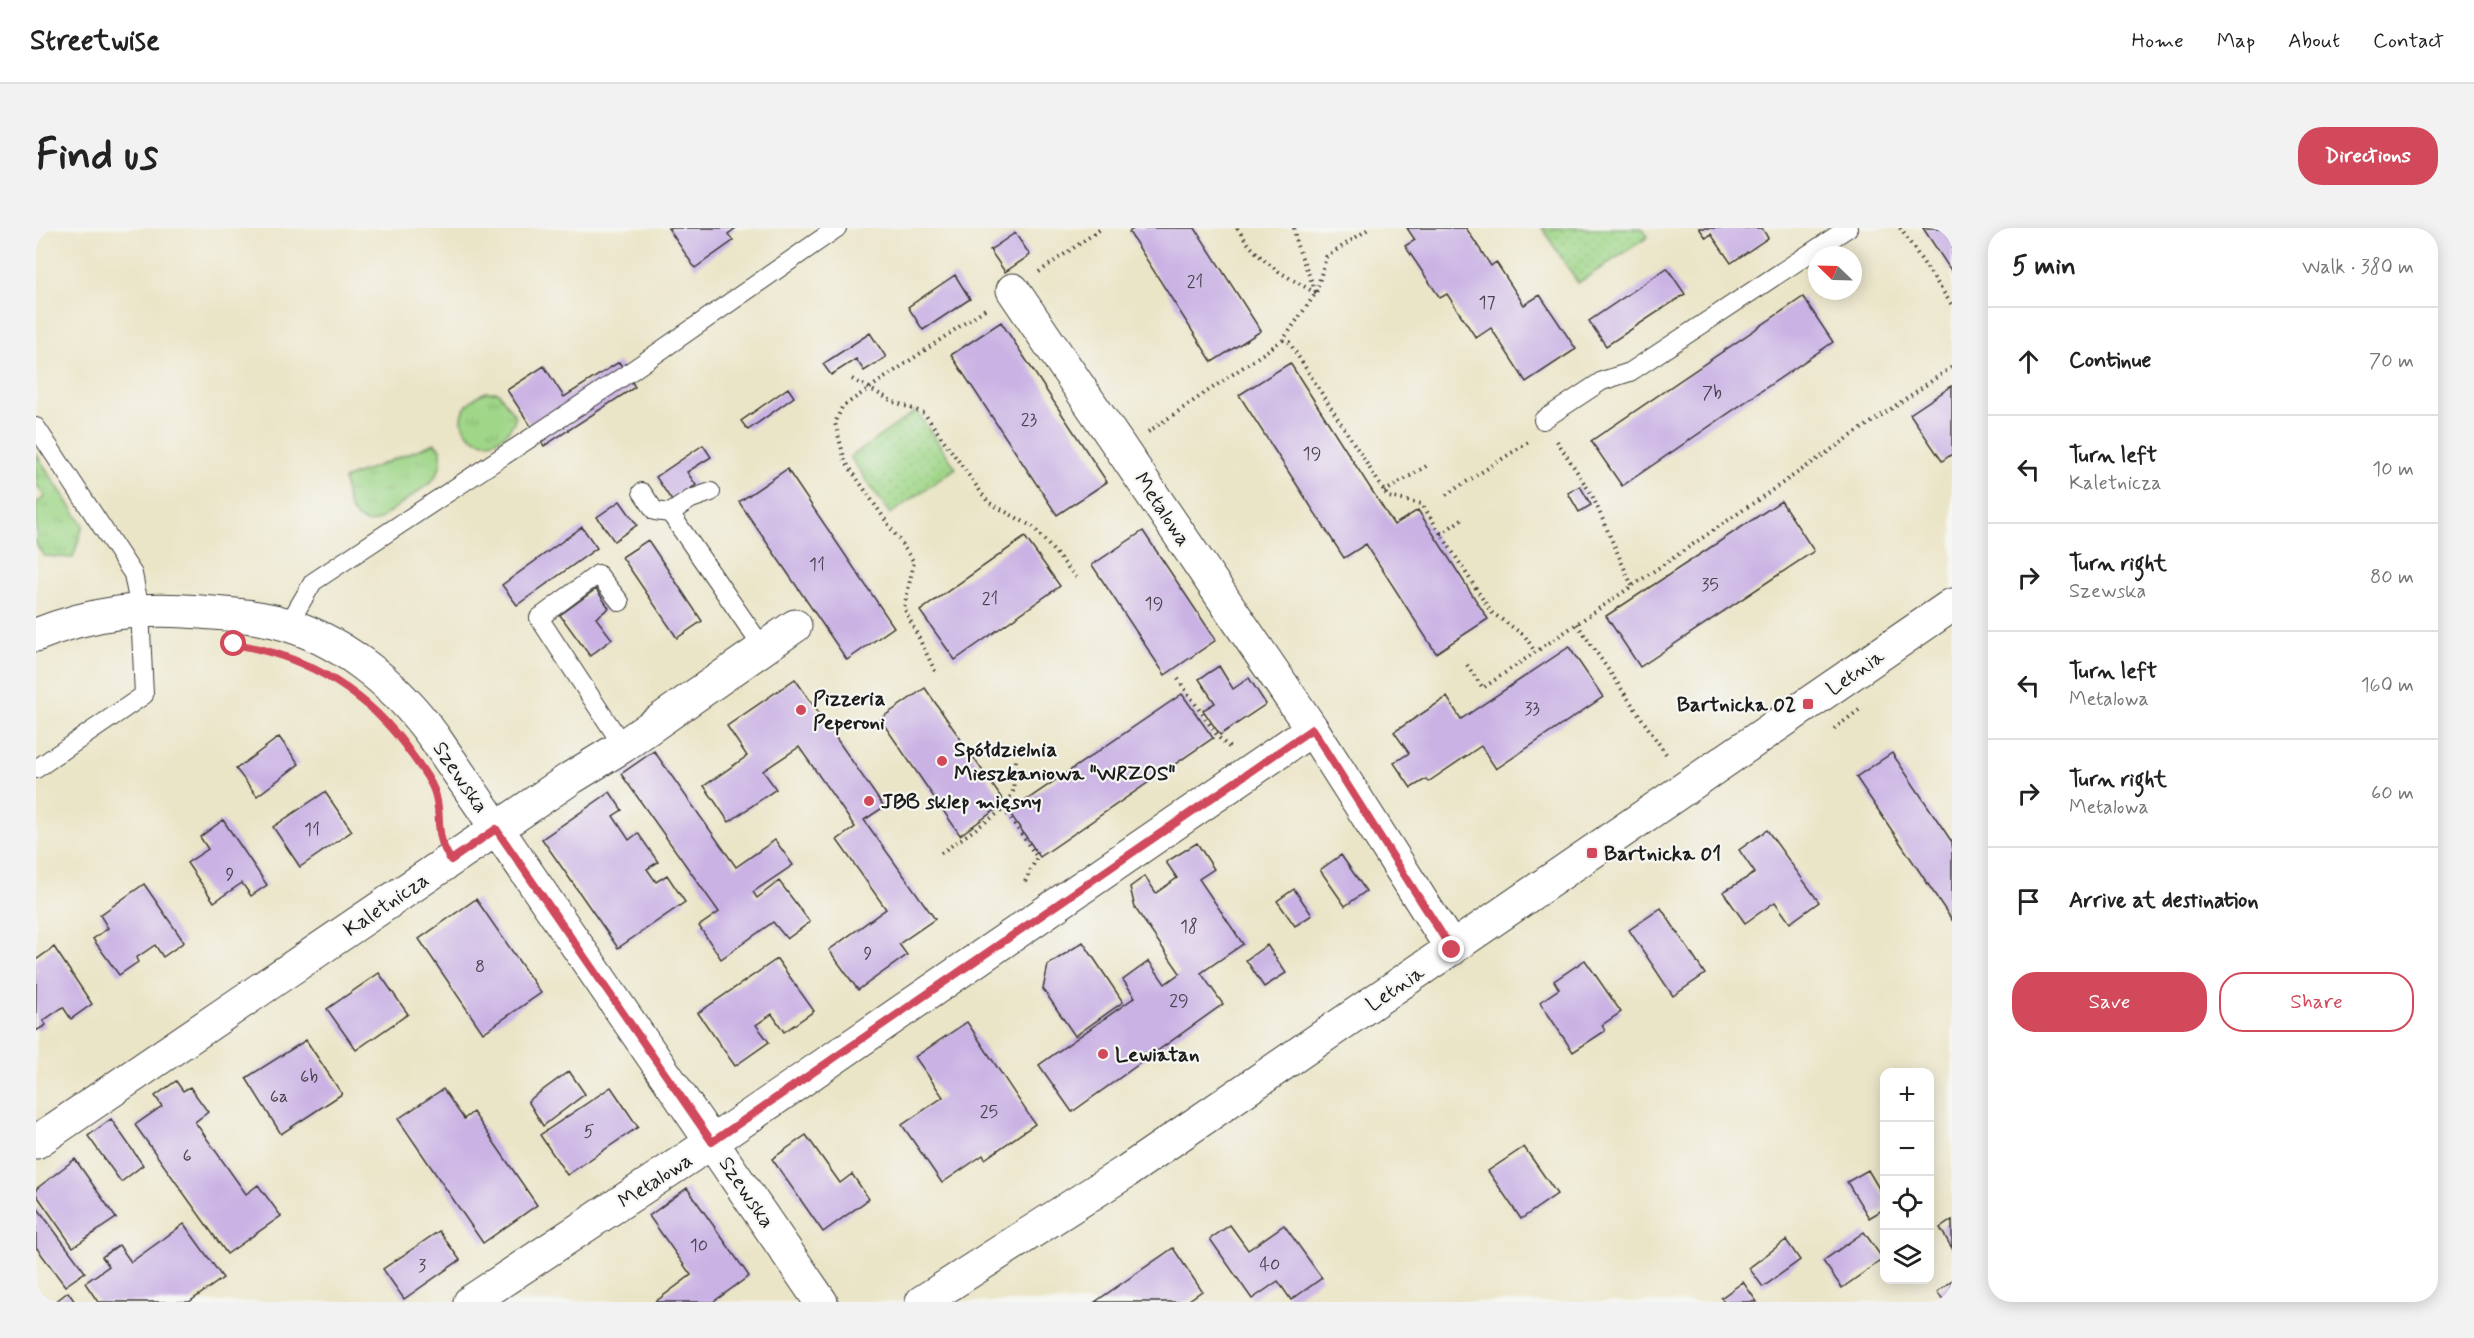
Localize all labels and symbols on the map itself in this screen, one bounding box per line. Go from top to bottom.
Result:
north arrow [1808,246,1862,300]
house number: 21 [1187,270,1203,294]
house number: 17 [1478,291,1496,315]
house number: 7b [1702,381,1722,405]
house number: 23 [1021,408,1038,432]
house number: 19 [1303,442,1321,466]
street label: Metalowa [1127,467,1197,552]
house number: 11 [809,553,825,577]
house number: 35 [1701,573,1719,597]
house number: 21 [982,587,998,611]
house number: 19 [1145,592,1163,616]
route start [220,630,246,656]
street label: Letnia [1821,643,1890,703]
place label: Pizzeria Peperoni [813,685,886,737]
place label: Bartnicka 02 [1677,691,1796,719]
house number: 33 [1524,697,1540,721]
marker: Bartnicka 02 [1801,697,1815,711]
marker: Pizzeria Peperoni [794,703,808,717]
street label: Szewska [426,736,494,819]
place label: Spółdzielnia Mieszkaniowa "WRZOS" [954,736,1176,788]
marker: Spółdzielnia Mieszkaniowa "WRZOS" [935,754,949,768]
place label: JBB sklep mięsny [881,788,1042,816]
marker: JBB sklep mięsny [862,794,876,808]
house number: 11 [304,818,320,842]
place label: Bartnicka 01 [1604,840,1721,868]
marker: Bartnicka 01 [1585,846,1599,860]
house number: 9 [226,863,235,887]
street label: Kaletnicza [338,866,435,944]
house number: 18 [1180,915,1198,939]
route end [1438,936,1464,962]
house number: 9 [864,942,873,966]
house number: 8 [475,955,485,979]
street label: Letnia [1361,959,1431,1019]
house number: 29 [1169,989,1189,1013]
place label: Lewiatan [1115,1041,1199,1069]
marker: Lewiatan [1096,1047,1110,1061]
house number: 6b [300,1065,318,1089]
house number: 6a [270,1085,288,1109]
house number: 25 [980,1100,998,1124]
house number: 5 [584,1120,595,1144]
house number: 6 [182,1144,192,1168]
street label: Metalowa [613,1146,698,1215]
street label: Szewska [712,1151,780,1234]
house number: 10 [690,1234,708,1258]
house number: 40 [1260,1253,1280,1277]
house number: 3 [418,1254,426,1278]

